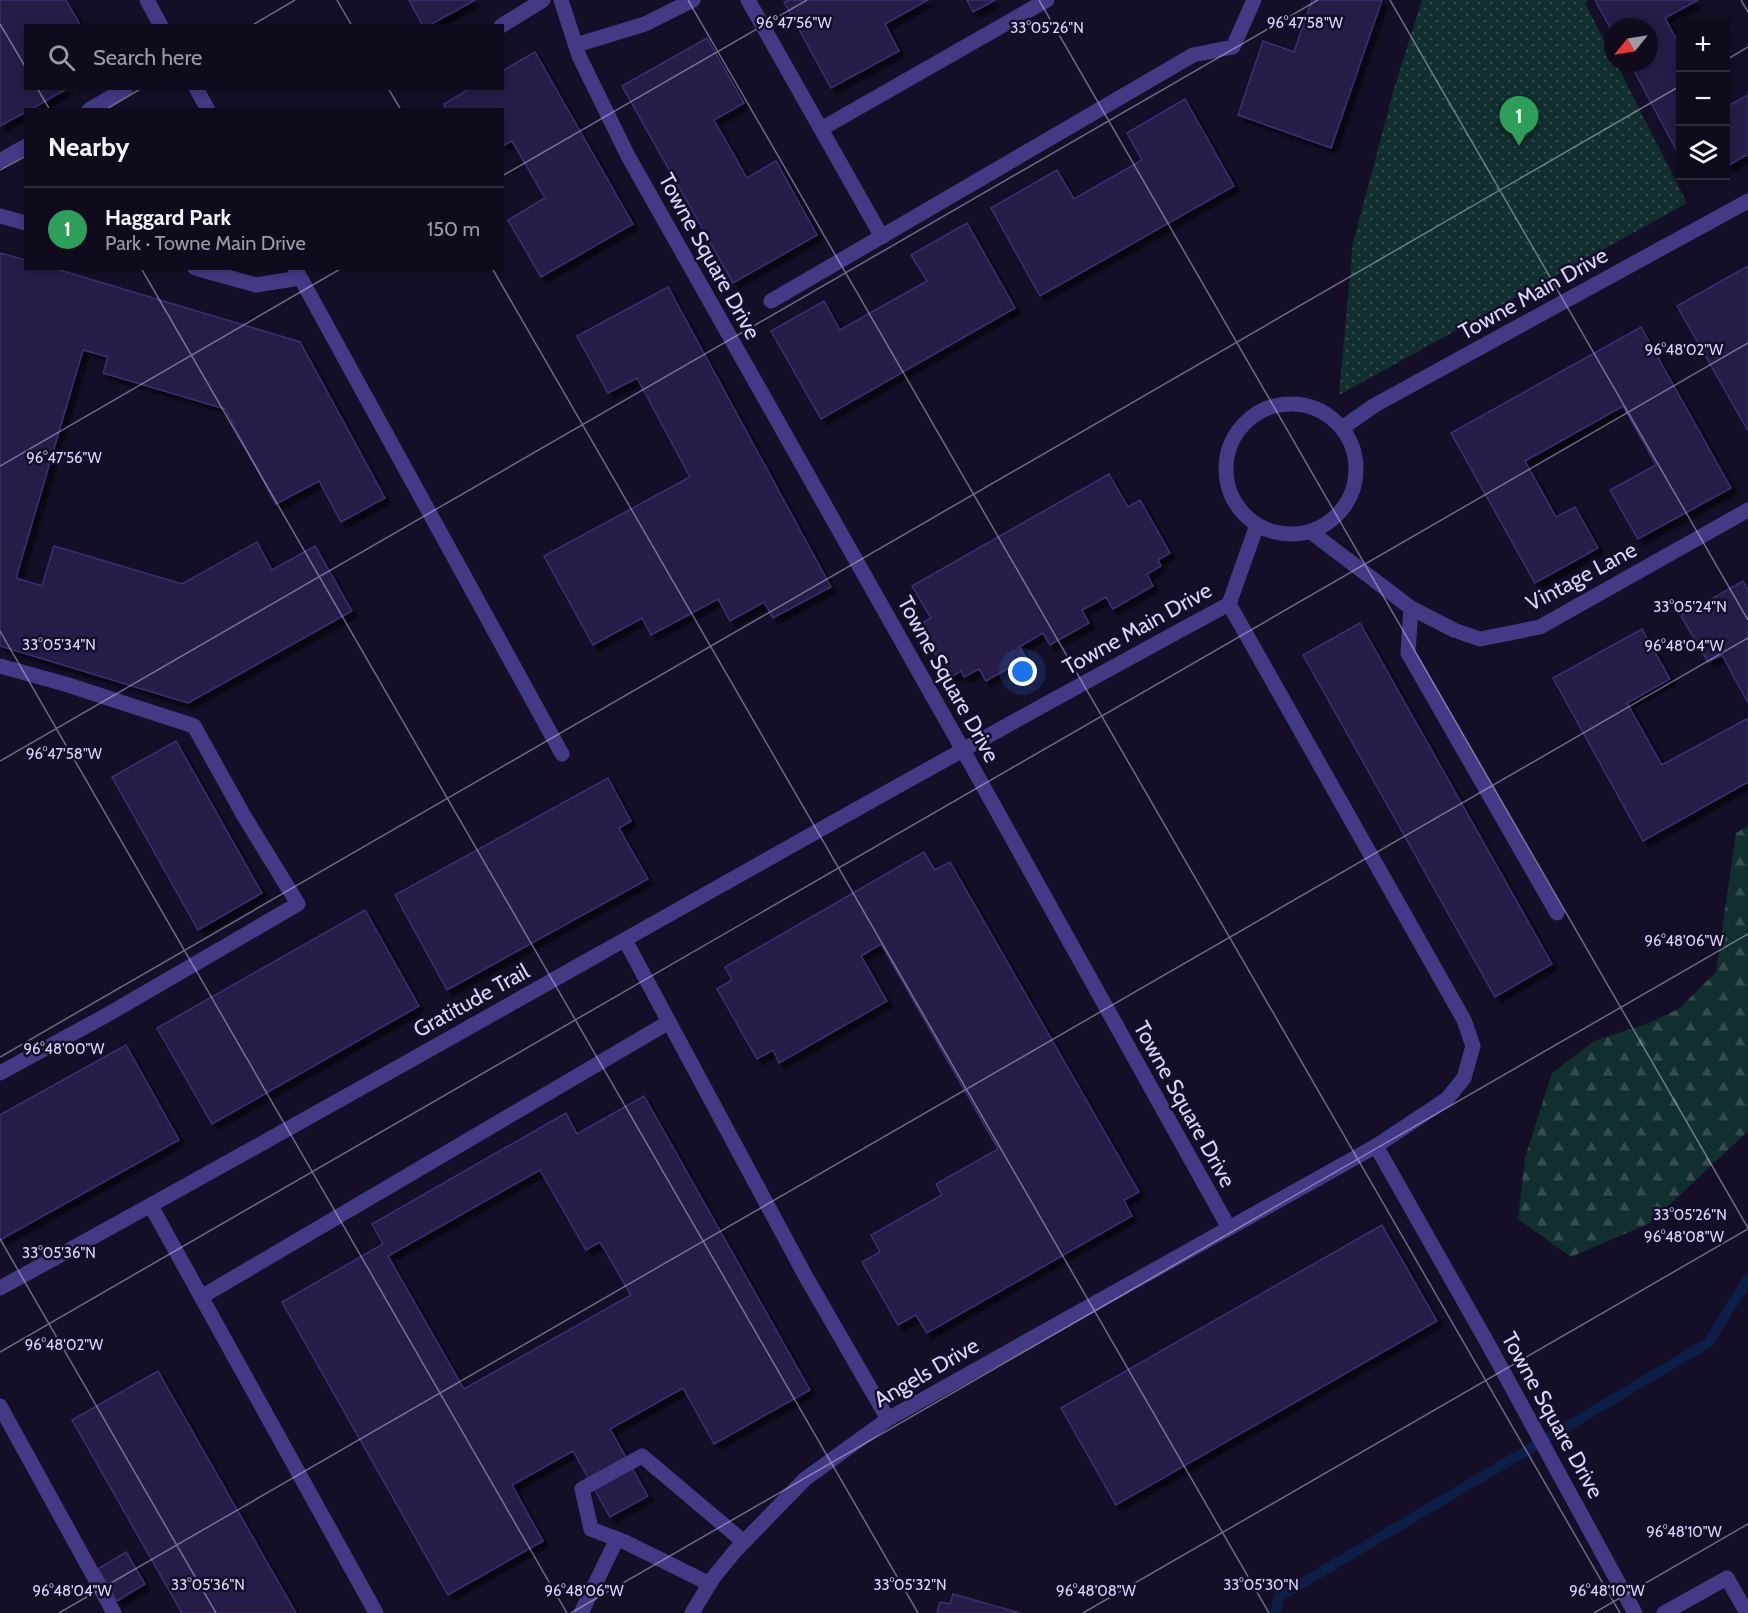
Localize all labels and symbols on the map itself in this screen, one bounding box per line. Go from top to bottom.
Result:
text: 96°47'56"W [756,14,832,32]
text: 96°47'58"W [1267,14,1344,32]
north arrow [1604,18,1658,72]
text: 33°05'26"N [1010,19,1084,37]
pin: 1 [1500,96,1538,146]
street label: Towne Square Drive [653,168,766,344]
street label: Towne Main Drive [1454,241,1612,345]
text: 96°48'02"W [1645,341,1724,359]
text: 96°47'56"W [26,449,102,467]
street label: Vintage Lane [1521,536,1641,617]
street label: Towne Main Drive [1058,576,1216,680]
street label: Towne Square Drive [892,591,1005,767]
text: 33°05'24"N [1653,598,1727,616]
text: 33°05'34"N [22,636,96,654]
text: 96°48'04"W [1644,637,1724,655]
your location [1008,657,1037,686]
text: 96°47'58"W [26,745,103,763]
text: 96°48'06"W [1644,932,1724,950]
street label: Gratitude Trail [409,957,535,1043]
street label: Towne Square Drive [1128,1016,1241,1192]
text: 96°48'00"W [23,1040,105,1058]
text: 33°05'26"N [1653,1206,1727,1224]
text: 96°48'08"W [1644,1228,1725,1246]
text: 33°05'36"N [22,1244,96,1262]
street label: Towne Square Drive [1496,1327,1609,1503]
street label: Angels Drive [869,1332,984,1413]
text: 96°48'02"W [25,1336,104,1354]
text: 96°48'10"W [1646,1523,1723,1541]
text: 33°05'36"N [171,1576,245,1594]
text: 33°05'32"N [873,1576,947,1594]
text: 33°05'30"N [1223,1576,1299,1594]
text: 96°48'04"W [32,1582,112,1600]
text: 96°48'06"W [544,1582,624,1600]
text: 96°48'08"W [1056,1582,1137,1600]
text: 96°48'10"W [1569,1582,1646,1600]

